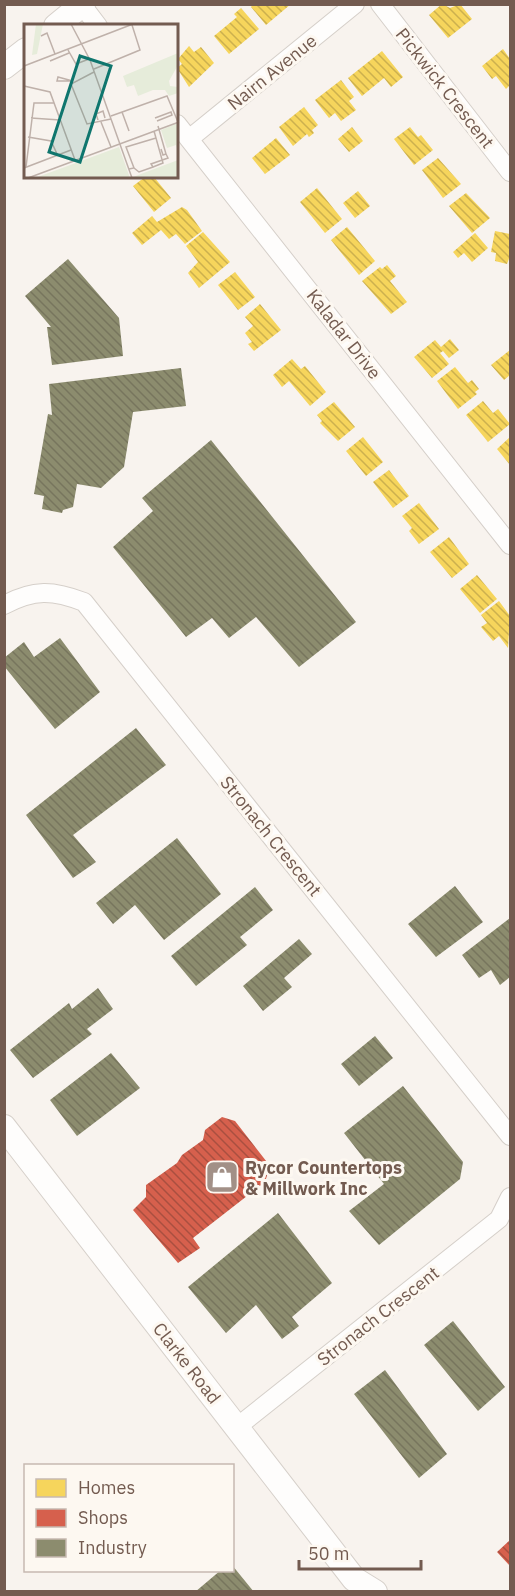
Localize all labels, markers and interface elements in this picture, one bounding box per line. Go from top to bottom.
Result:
street label: Pickwick Crescent [391,23,499,153]
inset map [24,24,178,178]
street label: Nairn Avenue [223,29,321,115]
street label: Kaladar Drive [302,284,386,384]
street label: Stronach Crescent [215,771,327,901]
place label: Rycor Countertops & Millwork Inc [245,1156,402,1200]
shop icon: Rycor Countertops & Millwork Inc [204,1159,240,1195]
street label: Stronach Crescent [312,1261,444,1371]
street label: Clarke Road [148,1318,226,1408]
legend [24,1464,234,1572]
text: Homes [78,1476,135,1499]
text: Shops [78,1506,128,1529]
scale bar [299,1533,420,1571]
text: Industry [78,1536,147,1559]
text: 50 m [308,1542,350,1565]

